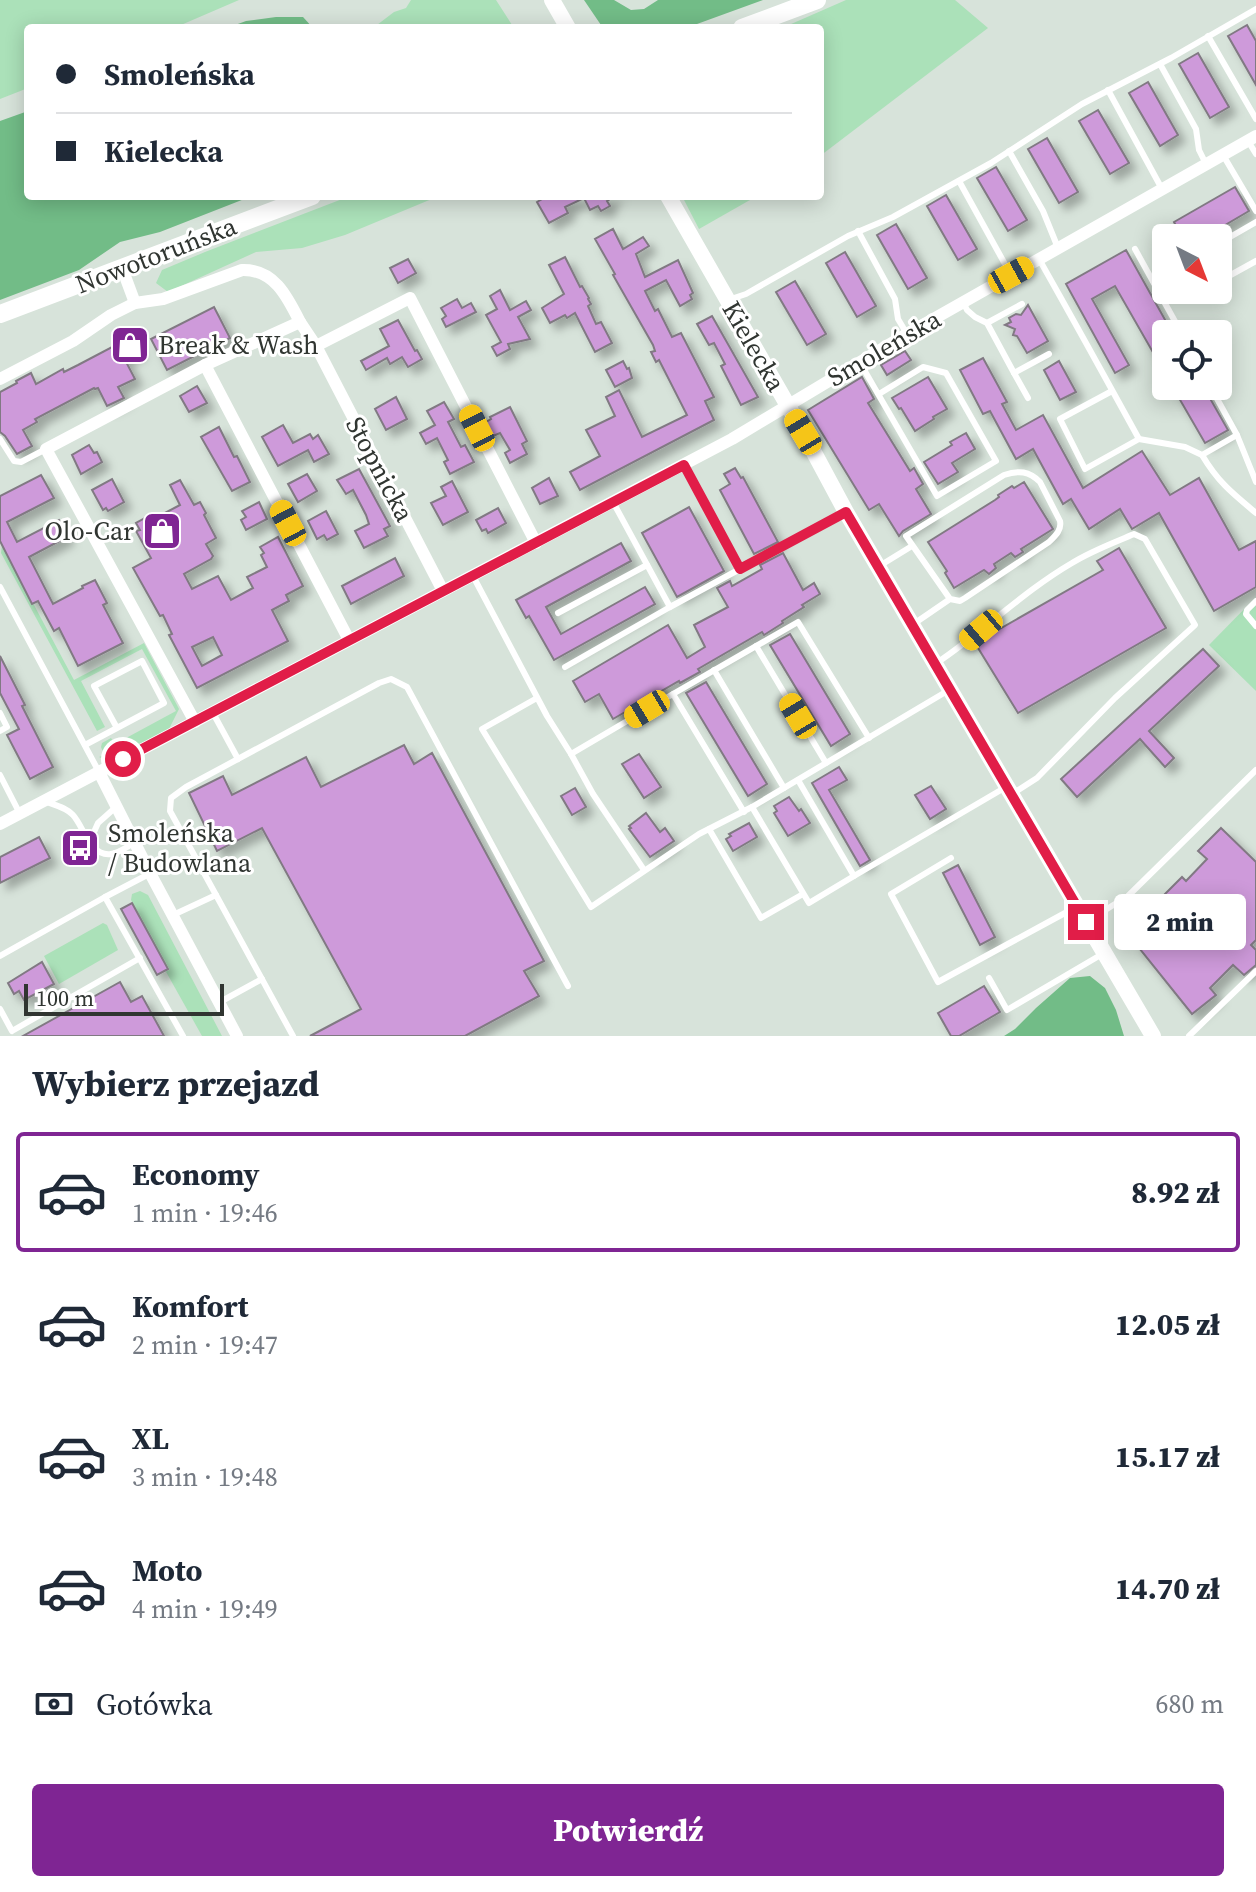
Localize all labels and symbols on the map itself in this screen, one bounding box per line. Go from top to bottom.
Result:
street label: Nowotoruńska [70,208,242,302]
north arrow [1152,224,1232,304]
car [984,253,1038,297]
street label: Kielecka [714,294,795,399]
street label: Smoleńska [820,301,948,395]
shop icon: Break & Wash [109,324,151,366]
place label: Break & Wash [158,327,319,363]
car [455,401,499,455]
car [780,405,826,459]
street label: Stopnicka [337,410,423,528]
car [266,496,310,550]
shop icon: Olo-Car [141,510,183,552]
place label: Olo-Car [44,513,134,549]
car [955,605,1007,655]
car [620,686,674,732]
car [775,689,821,743]
route start [105,741,141,777]
place label: Smoleńska / Budowlana [108,815,252,881]
bus stop icon: Smoleńska / Budowlana [59,827,101,869]
callout: 2 min [1114,894,1246,950]
route end [1068,904,1104,940]
scale bar [24,980,224,1016]

